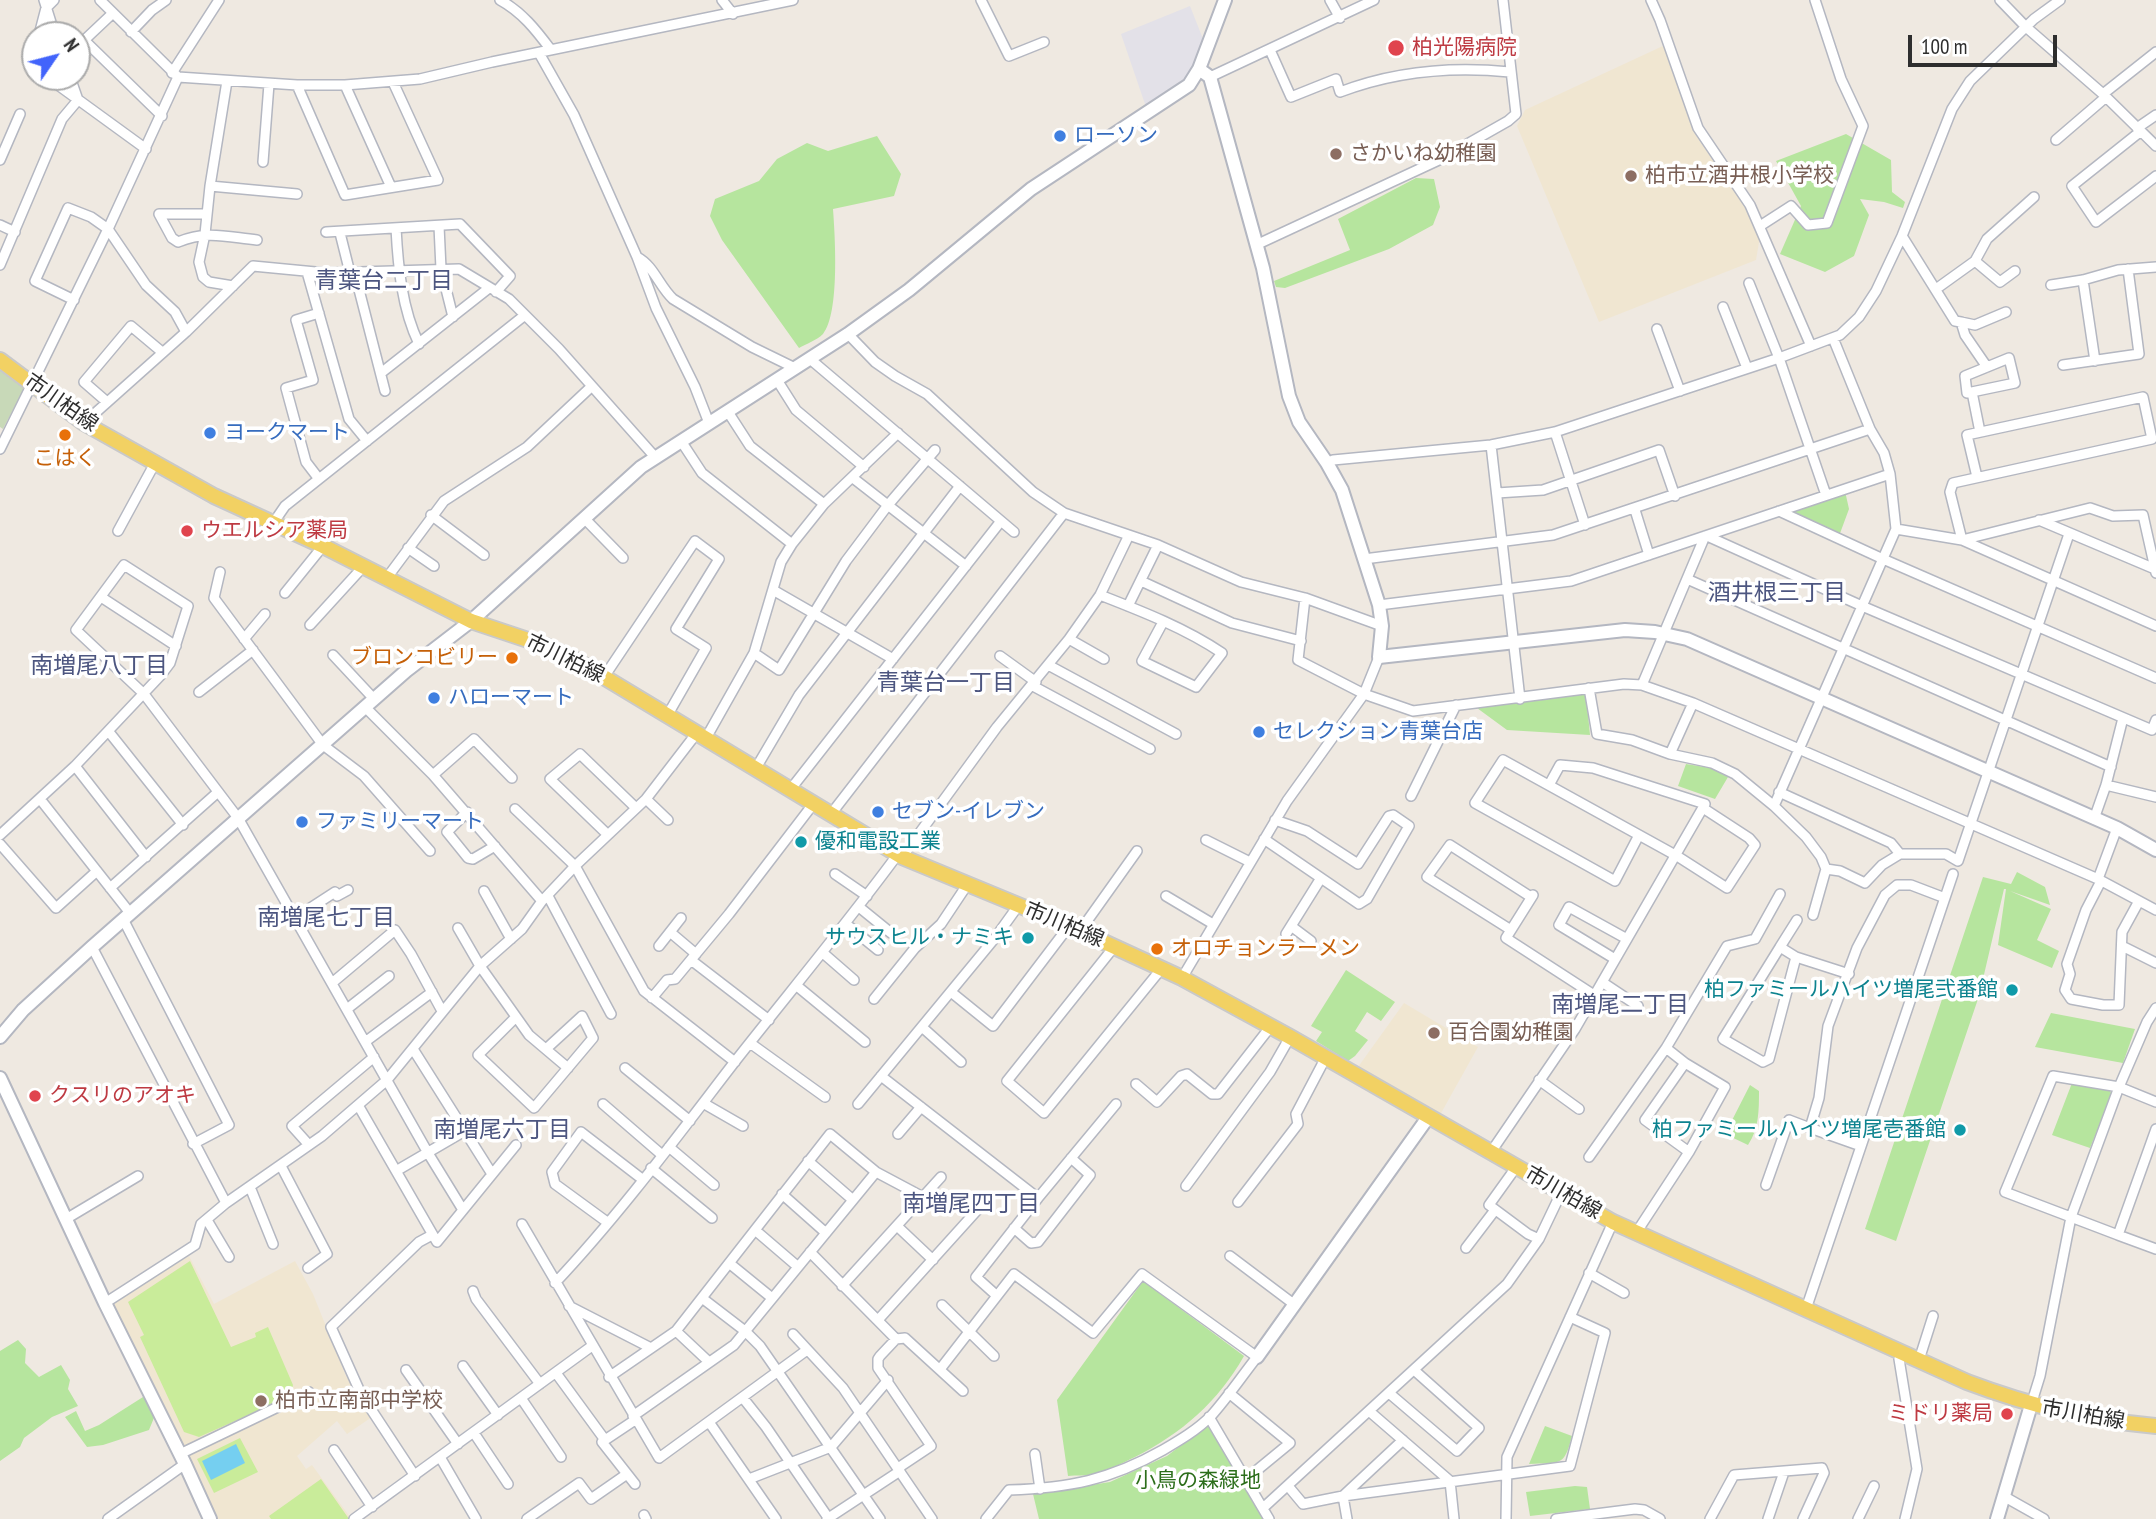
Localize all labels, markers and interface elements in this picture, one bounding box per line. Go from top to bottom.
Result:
north arrow [21,21,91,91]
scale bar [1911,21,2060,65]
text: 100 m [1921,33,1967,60]
text: N [59,34,84,56]
place label: 柏光陽病院 [1412,35,1517,61]
marker: 柏光陽病院 [1386,38,1406,58]
place label: ローソン [1074,123,1158,149]
marker: ローソン [1052,128,1068,144]
place label: さかいね幼稚園 [1350,141,1497,167]
marker: さかいね幼稚園 [1328,146,1344,162]
place label: 柏市立酒井根小学校 [1645,163,1834,189]
marker: 柏市立酒井根小学校 [1623,168,1639,184]
district label: 青葉台二丁目 [315,267,453,295]
street label: 市川柏線 [19,369,103,437]
place label: ヨークマート [224,420,350,446]
marker: ヨークマート [202,425,218,441]
marker: こはく [57,427,73,443]
place label: こはく [34,446,96,472]
place label: ウエルシア薬局 [201,518,348,544]
marker: ウエルシア薬局 [179,523,195,539]
district label: 酒井根三丁目 [1708,579,1846,607]
street label: 市川柏線 [522,629,608,689]
place label: ブロンコビリー [351,645,498,671]
marker: ブロンコビリー [504,650,520,666]
district label: 南増尾八丁目 [30,652,168,680]
district label: 青葉台一丁目 [877,669,1015,697]
place label: ハローマート [448,685,574,711]
marker: ハローマート [426,690,442,706]
place label: セレクション青葉台店 [1273,719,1483,745]
marker: セレクション青葉台店 [1251,724,1267,740]
place label: セブン-イレブン [892,799,1045,825]
marker: セブン-イレブン [870,804,886,820]
place label: ファミリーマート [316,809,484,835]
marker: ファミリーマート [294,814,310,830]
place label: 優和電設工業 [815,829,941,855]
marker: 優和電設工業 [793,834,809,850]
street label: 市川柏線 [1020,897,1108,953]
district label: 南増尾七丁目 [257,904,395,932]
place label: サウスヒル・ナミキ [825,925,1014,951]
marker: サウスヒル・ナミキ [1020,930,1036,946]
place label: オロチョンラーメン [1171,936,1360,962]
marker: オロチョンラーメン [1149,941,1165,957]
place label: 柏ファミールハイツ増尾弐番館 [1704,977,1998,1003]
marker: 柏ファミールハイツ増尾弐番館 [2004,982,2020,998]
district label: 南増尾二丁目 [1551,991,1689,1019]
place label: 百合園幼稚園 [1448,1020,1574,1046]
marker: 百合園幼稚園 [1426,1025,1442,1041]
place label: クスリのアオキ [49,1083,196,1109]
marker: クスリのアオキ [27,1088,43,1104]
district label: 南増尾六丁目 [433,1116,571,1144]
place label: 柏ファミールハイツ増尾壱番館 [1652,1117,1946,1143]
marker: 柏ファミールハイツ増尾壱番館 [1952,1122,1968,1138]
street label: 市川柏線 [1520,1161,1606,1225]
district label: 南増尾四丁目 [902,1190,1040,1218]
place label: 柏市立南部中学校 [275,1388,443,1414]
marker: 柏市立南部中学校 [253,1393,269,1409]
street label: 市川柏線 [2039,1395,2127,1435]
place label: ミドリ薬局 [1888,1401,1993,1427]
marker: ミドリ薬局 [1999,1406,2015,1422]
park label: 小鳥の森緑地 [1135,1468,1261,1494]

